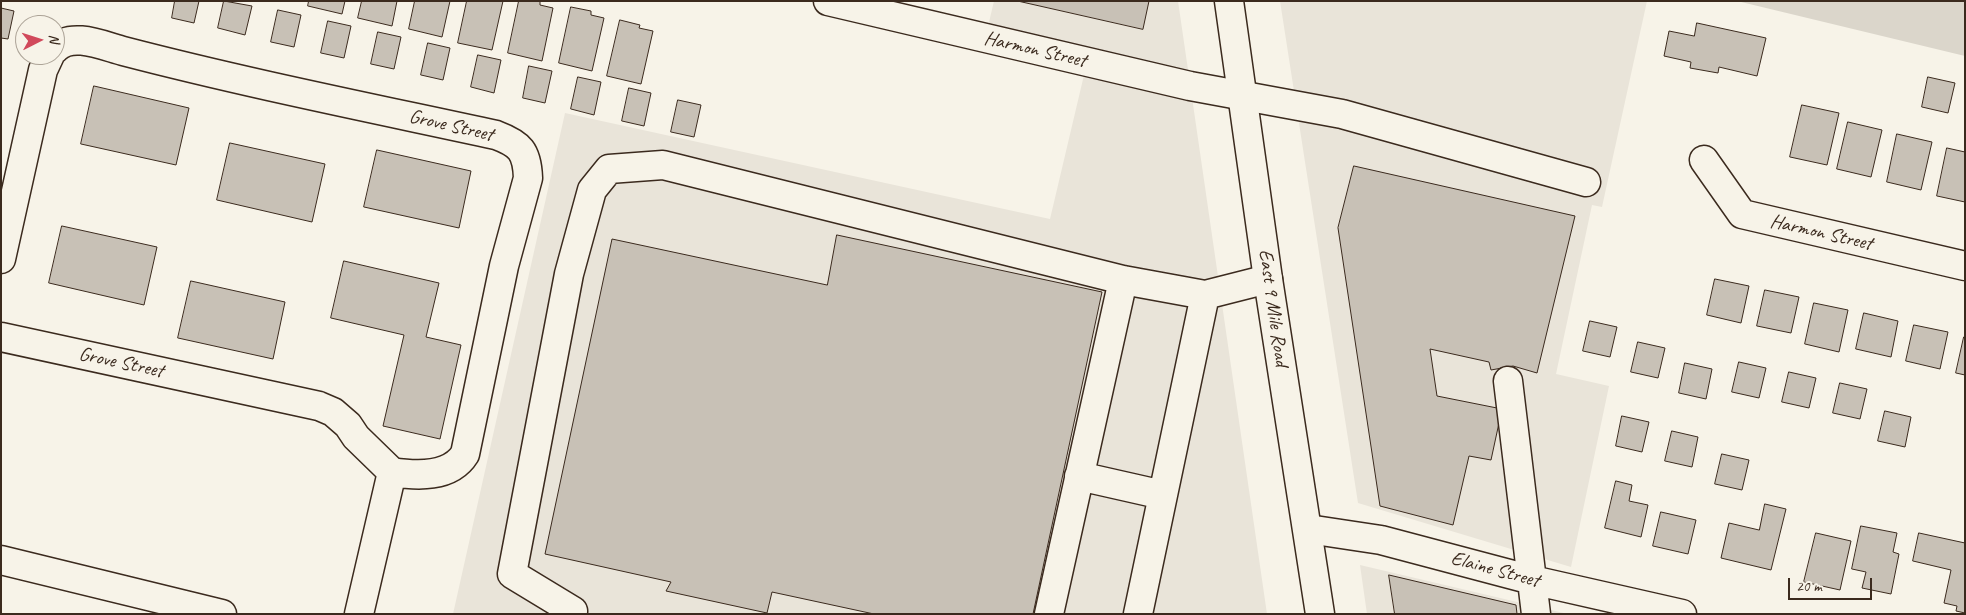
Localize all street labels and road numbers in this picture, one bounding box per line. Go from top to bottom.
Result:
street label: Harmon Street [982,27,1088,73]
street label: Grove Street [407,105,495,147]
street label: Harmon Street [1768,210,1874,256]
street label: East 9 Mile Road [1253,248,1293,368]
street label: Grove Street [77,342,165,384]
street label: Elaine Street [1448,547,1542,593]

